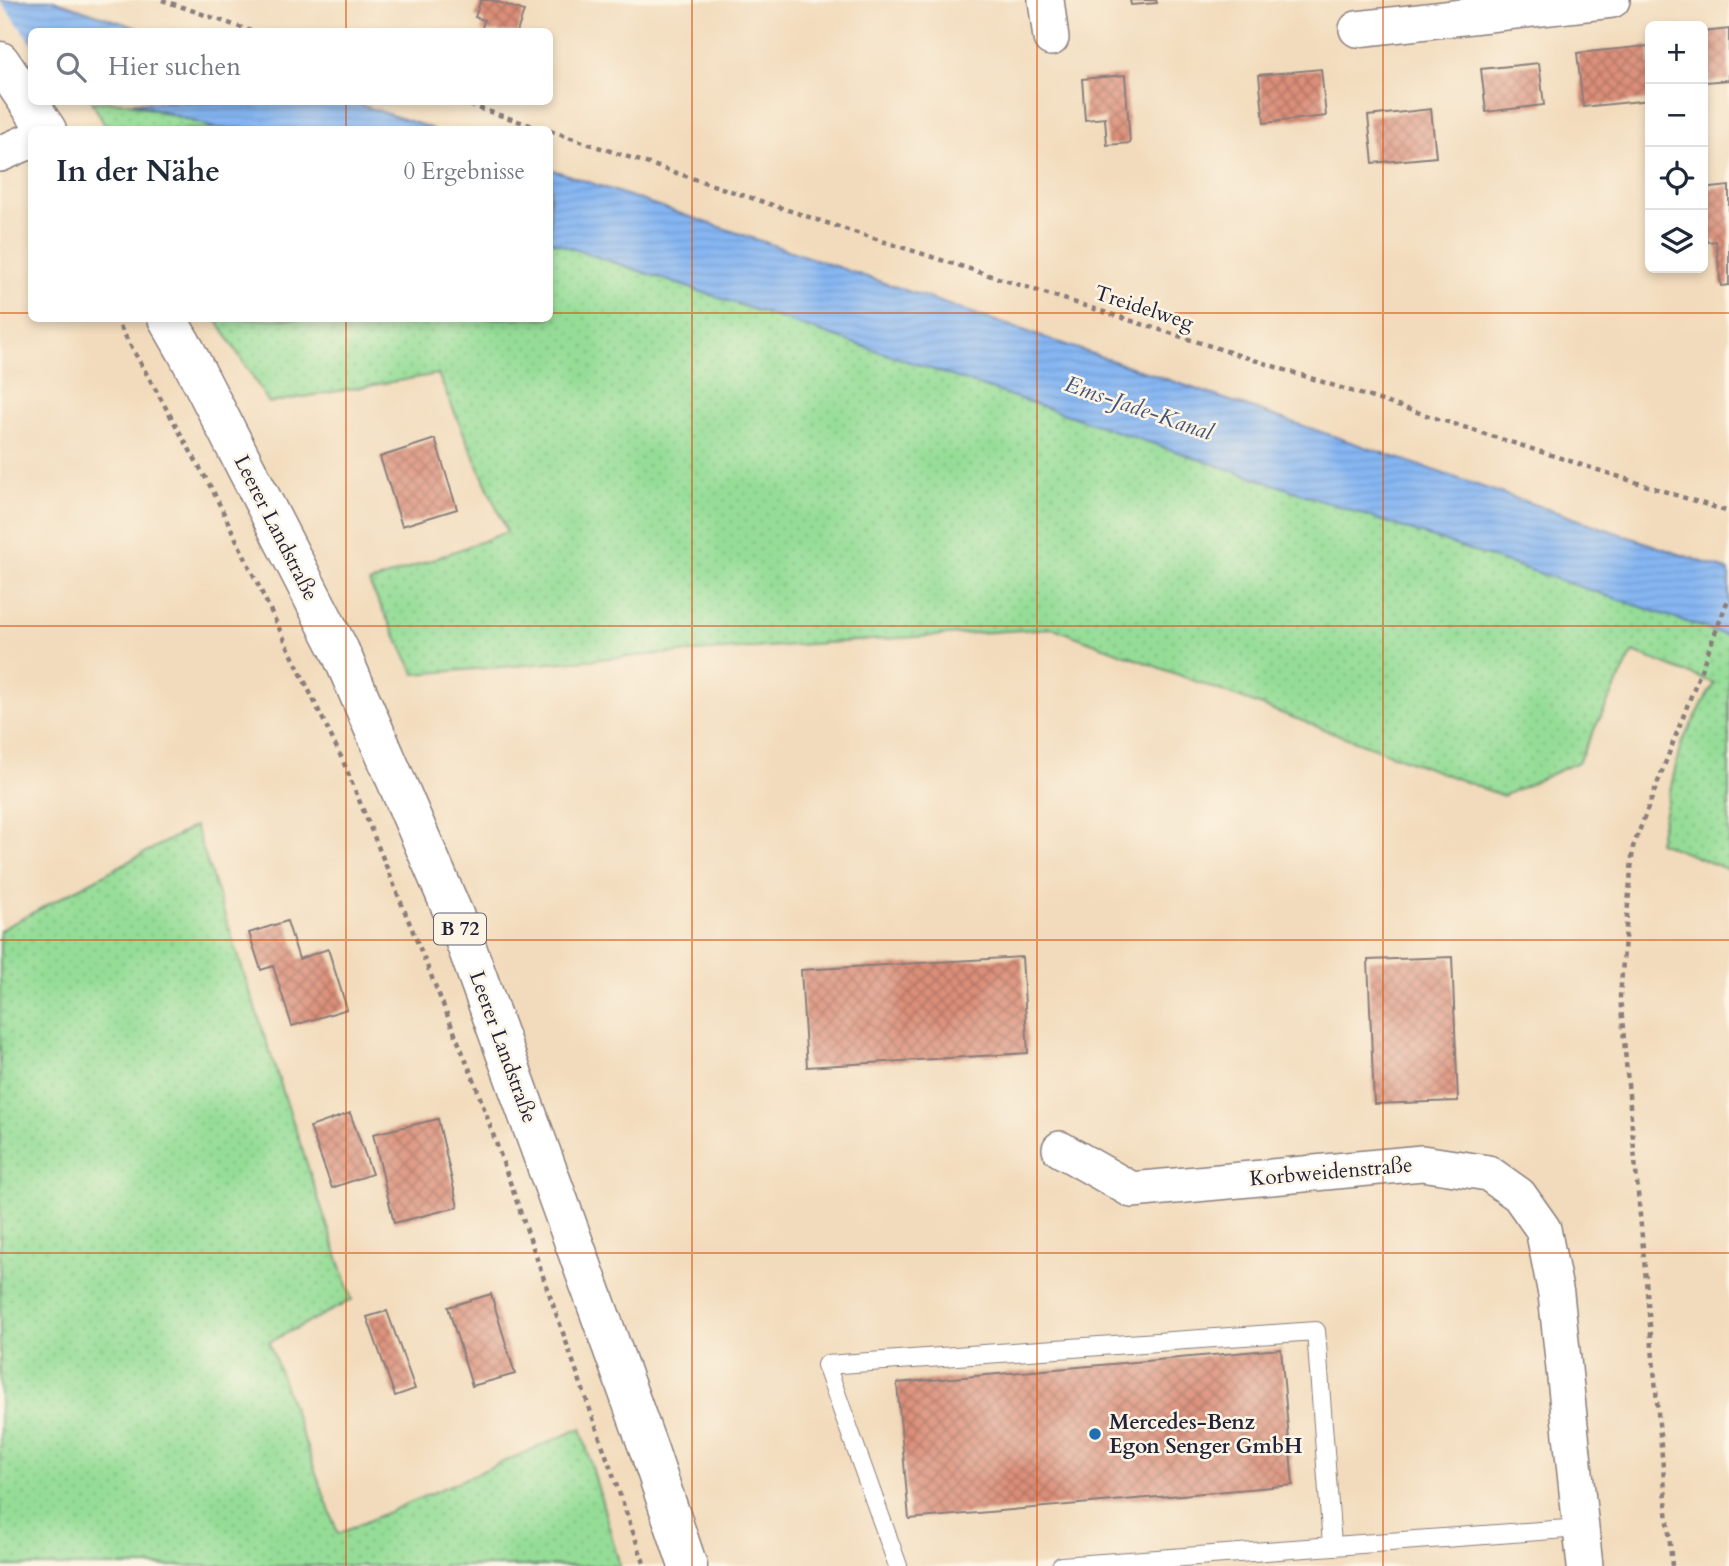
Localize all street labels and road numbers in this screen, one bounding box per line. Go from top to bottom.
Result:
street label: Treidelweg [1091,278,1198,338]
street label: Leerer Landstraße [227,450,325,606]
road number: B 72 [434,914,486,945]
street label: Leerer Landstraße [462,967,544,1127]
street label: Korbweidenstraße [1248,1150,1414,1194]

